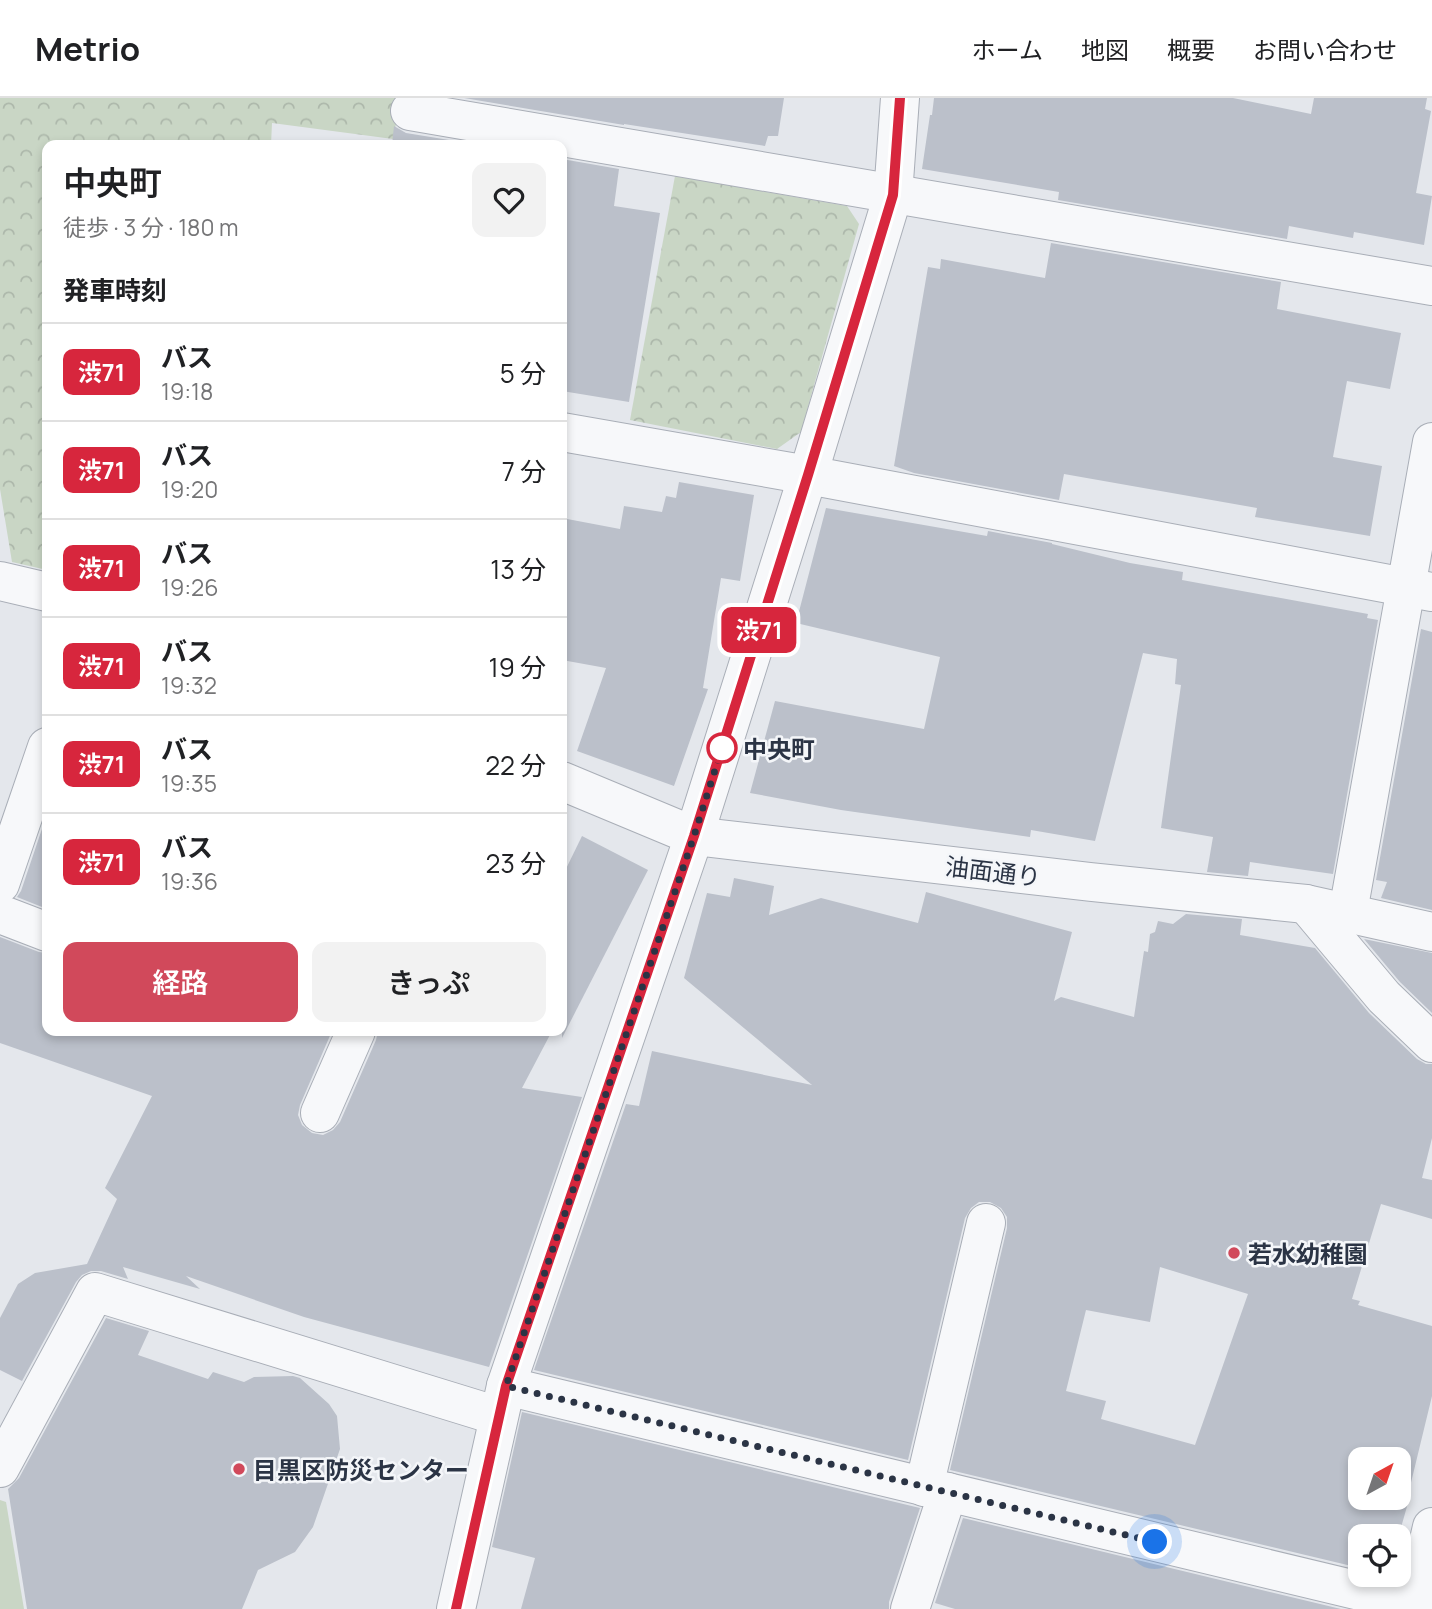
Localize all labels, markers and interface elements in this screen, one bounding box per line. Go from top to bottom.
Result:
text: Metrio [35,26,140,71]
text: ホーム [972,33,1043,66]
text: 地図 [1081,33,1129,66]
text: 概要 [1167,33,1215,66]
text: お問い合わせ [1253,33,1397,66]
text: 中央町 [63,160,162,205]
button: heart [472,163,546,237]
text: 徒歩 · 3 分 · 180 m [63,211,239,243]
text: 発車時刻 [63,272,167,308]
text: バス [161,339,213,375]
text: 渋71 [78,355,125,388]
text: 5 分 [500,355,546,391]
text: 19:18 [161,375,213,407]
text: バス [161,437,213,473]
text: 渋71 [78,453,125,486]
text: 7 分 [502,453,546,489]
text: 19:20 [161,473,218,505]
text: バス [161,535,213,571]
text: 渋71 [78,551,125,584]
text: 13 分 [490,551,546,587]
text: 19:26 [161,571,219,603]
line badge: 渋71 [719,607,799,653]
text: 渋71 [735,613,783,646]
text: バス [161,633,213,669]
text: 渋71 [78,649,125,682]
text: 19 分 [489,649,546,685]
text: 19:32 [161,669,217,701]
text: バス [161,731,213,767]
place label: 中央町 [743,732,815,765]
marker: 中央町 [707,733,737,763]
text: 渋71 [78,747,125,780]
text: 22 分 [485,747,546,783]
text: 19:35 [161,767,217,799]
text: バス [161,829,213,865]
text: 渋71 [78,845,125,878]
text: 23 分 [486,845,546,881]
street label: 油面通り [943,849,1043,893]
text: 19:36 [161,865,218,897]
button: 経路 [63,942,298,1022]
button: きっぷ [312,942,546,1022]
place label: 若水幼稚園 [1248,1237,1368,1270]
marker: 若水幼稚園 [1226,1245,1242,1261]
north arrow [1348,1447,1410,1510]
map controls [1348,1447,1411,1587]
place label: 目黒区防災センター [253,1453,469,1486]
marker: 目黒区防災センター [231,1461,247,1477]
your location [1137,1524,1172,1559]
button: locate [1348,1524,1411,1587]

